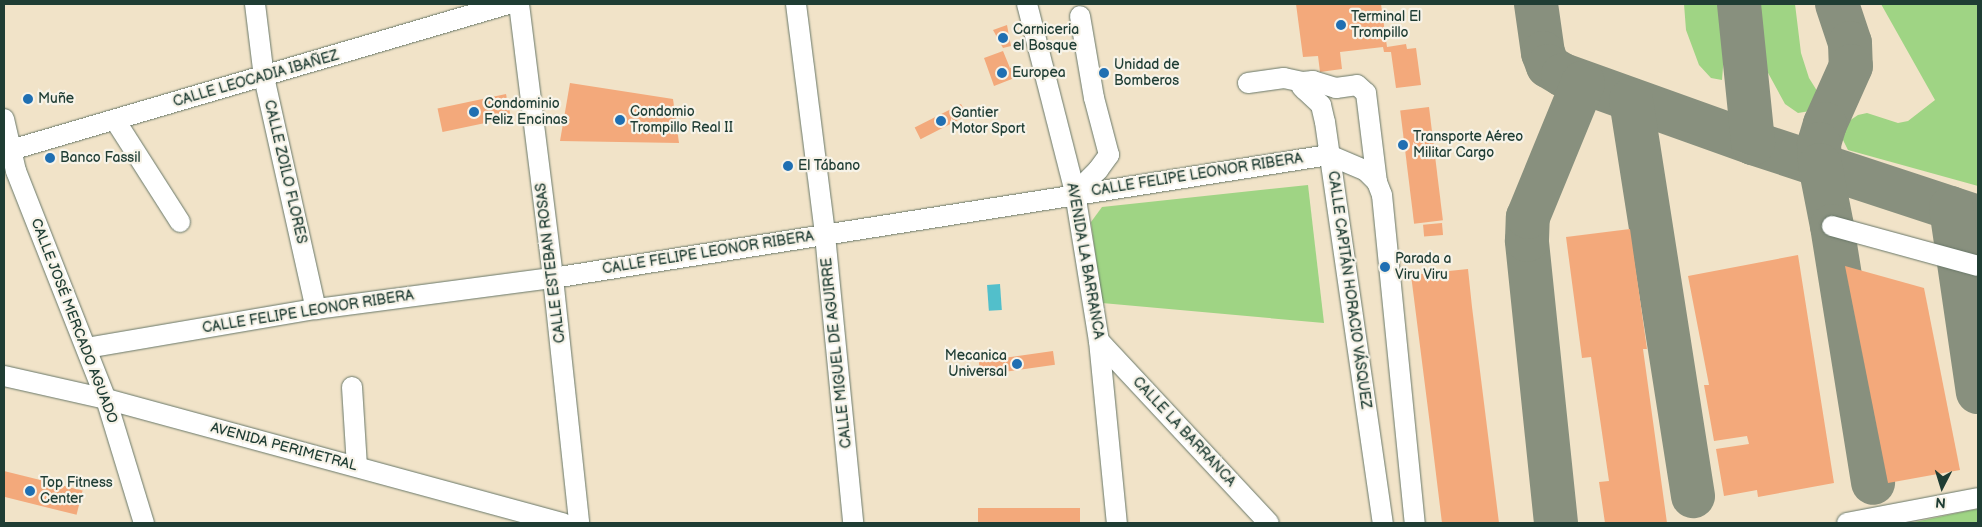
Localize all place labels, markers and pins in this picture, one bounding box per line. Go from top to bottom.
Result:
place label: Terminal El Trompillo [1351,9,1421,41]
marker: Terminal El Trompillo [1335,19,1347,31]
place label: Carniceria el Bosque [1013,22,1079,54]
marker: Carniceria el Bosque [997,32,1009,44]
place label: Unidad de Bomberos [1114,57,1179,90]
place label: Europea [1012,65,1066,81]
marker: Europea [996,67,1008,79]
marker: Unidad de Bomberos [1098,67,1110,79]
place label: Muñe [38,91,74,107]
marker: Muñe [22,93,34,105]
place label: Condominio Feliz Encinas [484,96,568,128]
place label: Condomio Trompillo Real II [630,104,733,136]
place label: Gantier Motor Sport [951,105,1026,138]
marker: Condominio Feliz Encinas [468,106,480,118]
marker: Condomio Trompillo Real II [614,114,626,126]
marker: Gantier Motor Sport [935,115,947,127]
place label: Transporte Aéreo Militar Cargo [1413,129,1523,162]
marker: Transporte Aéreo Militar Cargo [1397,139,1409,151]
place label: Banco Fassil [60,150,141,166]
marker: Banco Fassil [44,152,56,164]
place label: El Tábano [798,158,861,174]
marker: El Tábano [782,160,794,172]
place label: Parada a Viru Viru [1395,251,1452,284]
marker: Parada a Viru Viru [1379,261,1391,273]
place label: Mecanica Universal [945,348,1007,381]
marker: Mecanica Universal [1011,358,1023,370]
place label: Top Fitness Center [40,475,113,508]
marker: Top Fitness Center [24,485,36,497]

